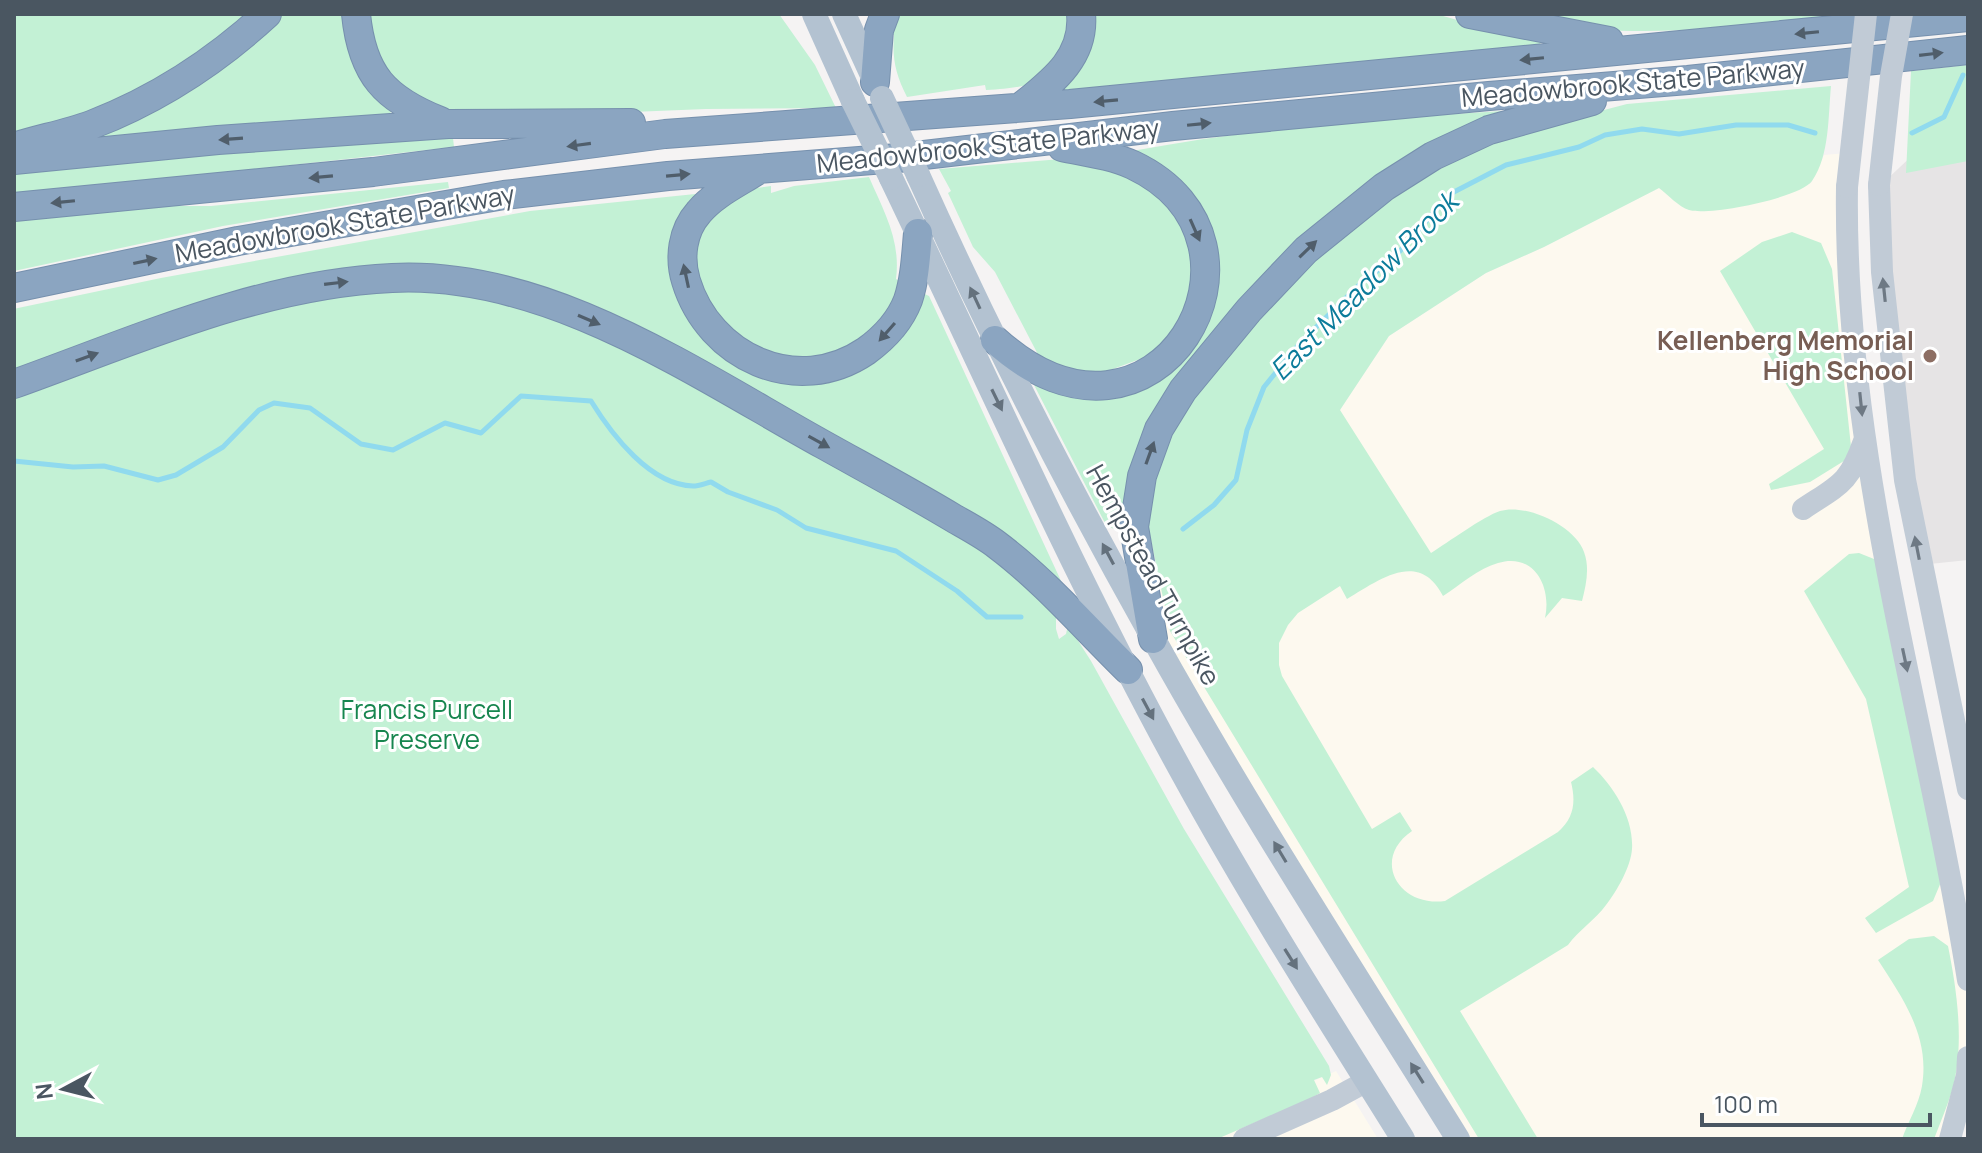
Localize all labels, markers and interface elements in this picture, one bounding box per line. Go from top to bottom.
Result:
one-way arrow [1794,26,1819,39]
one-way arrow [1919,47,1944,60]
street label: Meadowbrook State Parkway [1460,49,1806,115]
one-way arrow [1519,53,1544,66]
one-way arrow [1093,95,1118,108]
street label: Meadowbrook State Parkway [815,109,1161,181]
one-way arrow [1187,117,1212,130]
one-way arrow [218,133,243,146]
one-way arrow [567,139,592,152]
one-way arrow [666,168,691,181]
one-way arrow [308,170,333,183]
street label: Meadowbrook State Parkway [172,175,518,271]
water label: East Meadow Brook [1261,180,1469,388]
one-way arrow [50,195,75,208]
one-way arrow [1188,218,1201,241]
one-way arrow [1298,240,1317,259]
one-way arrow [133,254,158,266]
one-way arrow [679,263,691,288]
one-way arrow [324,276,349,289]
one-way arrow [1878,277,1891,302]
one-way arrow [968,286,982,310]
one-way arrow [577,314,601,327]
one-way arrow [879,321,896,341]
place label: Kellenberg Memorial High School [1657,322,1914,388]
marker: Kellenberg Memorial High School [1921,347,1939,365]
one-way arrow [76,350,100,363]
one-way arrow [990,388,1004,412]
one-way arrow [1855,392,1868,417]
one-way arrow [807,435,830,449]
one-way arrow [1144,441,1157,465]
street label: Hempstead Turnpike [1078,458,1230,691]
one-way arrow [1910,535,1923,560]
one-way arrow [1101,543,1115,565]
one-way arrow [1899,648,1912,673]
park label: Francis Purcell Preserve [341,691,513,757]
one-way arrow [1141,698,1155,720]
one-way arrow [1273,841,1287,863]
one-way arrow [1283,948,1297,970]
north arrow [24,1049,104,1129]
one-way arrow [1410,1062,1424,1084]
scale bar [1702,1077,1930,1127]
text: N [28,1082,60,1101]
text: 100 m [1714,1087,1778,1120]

